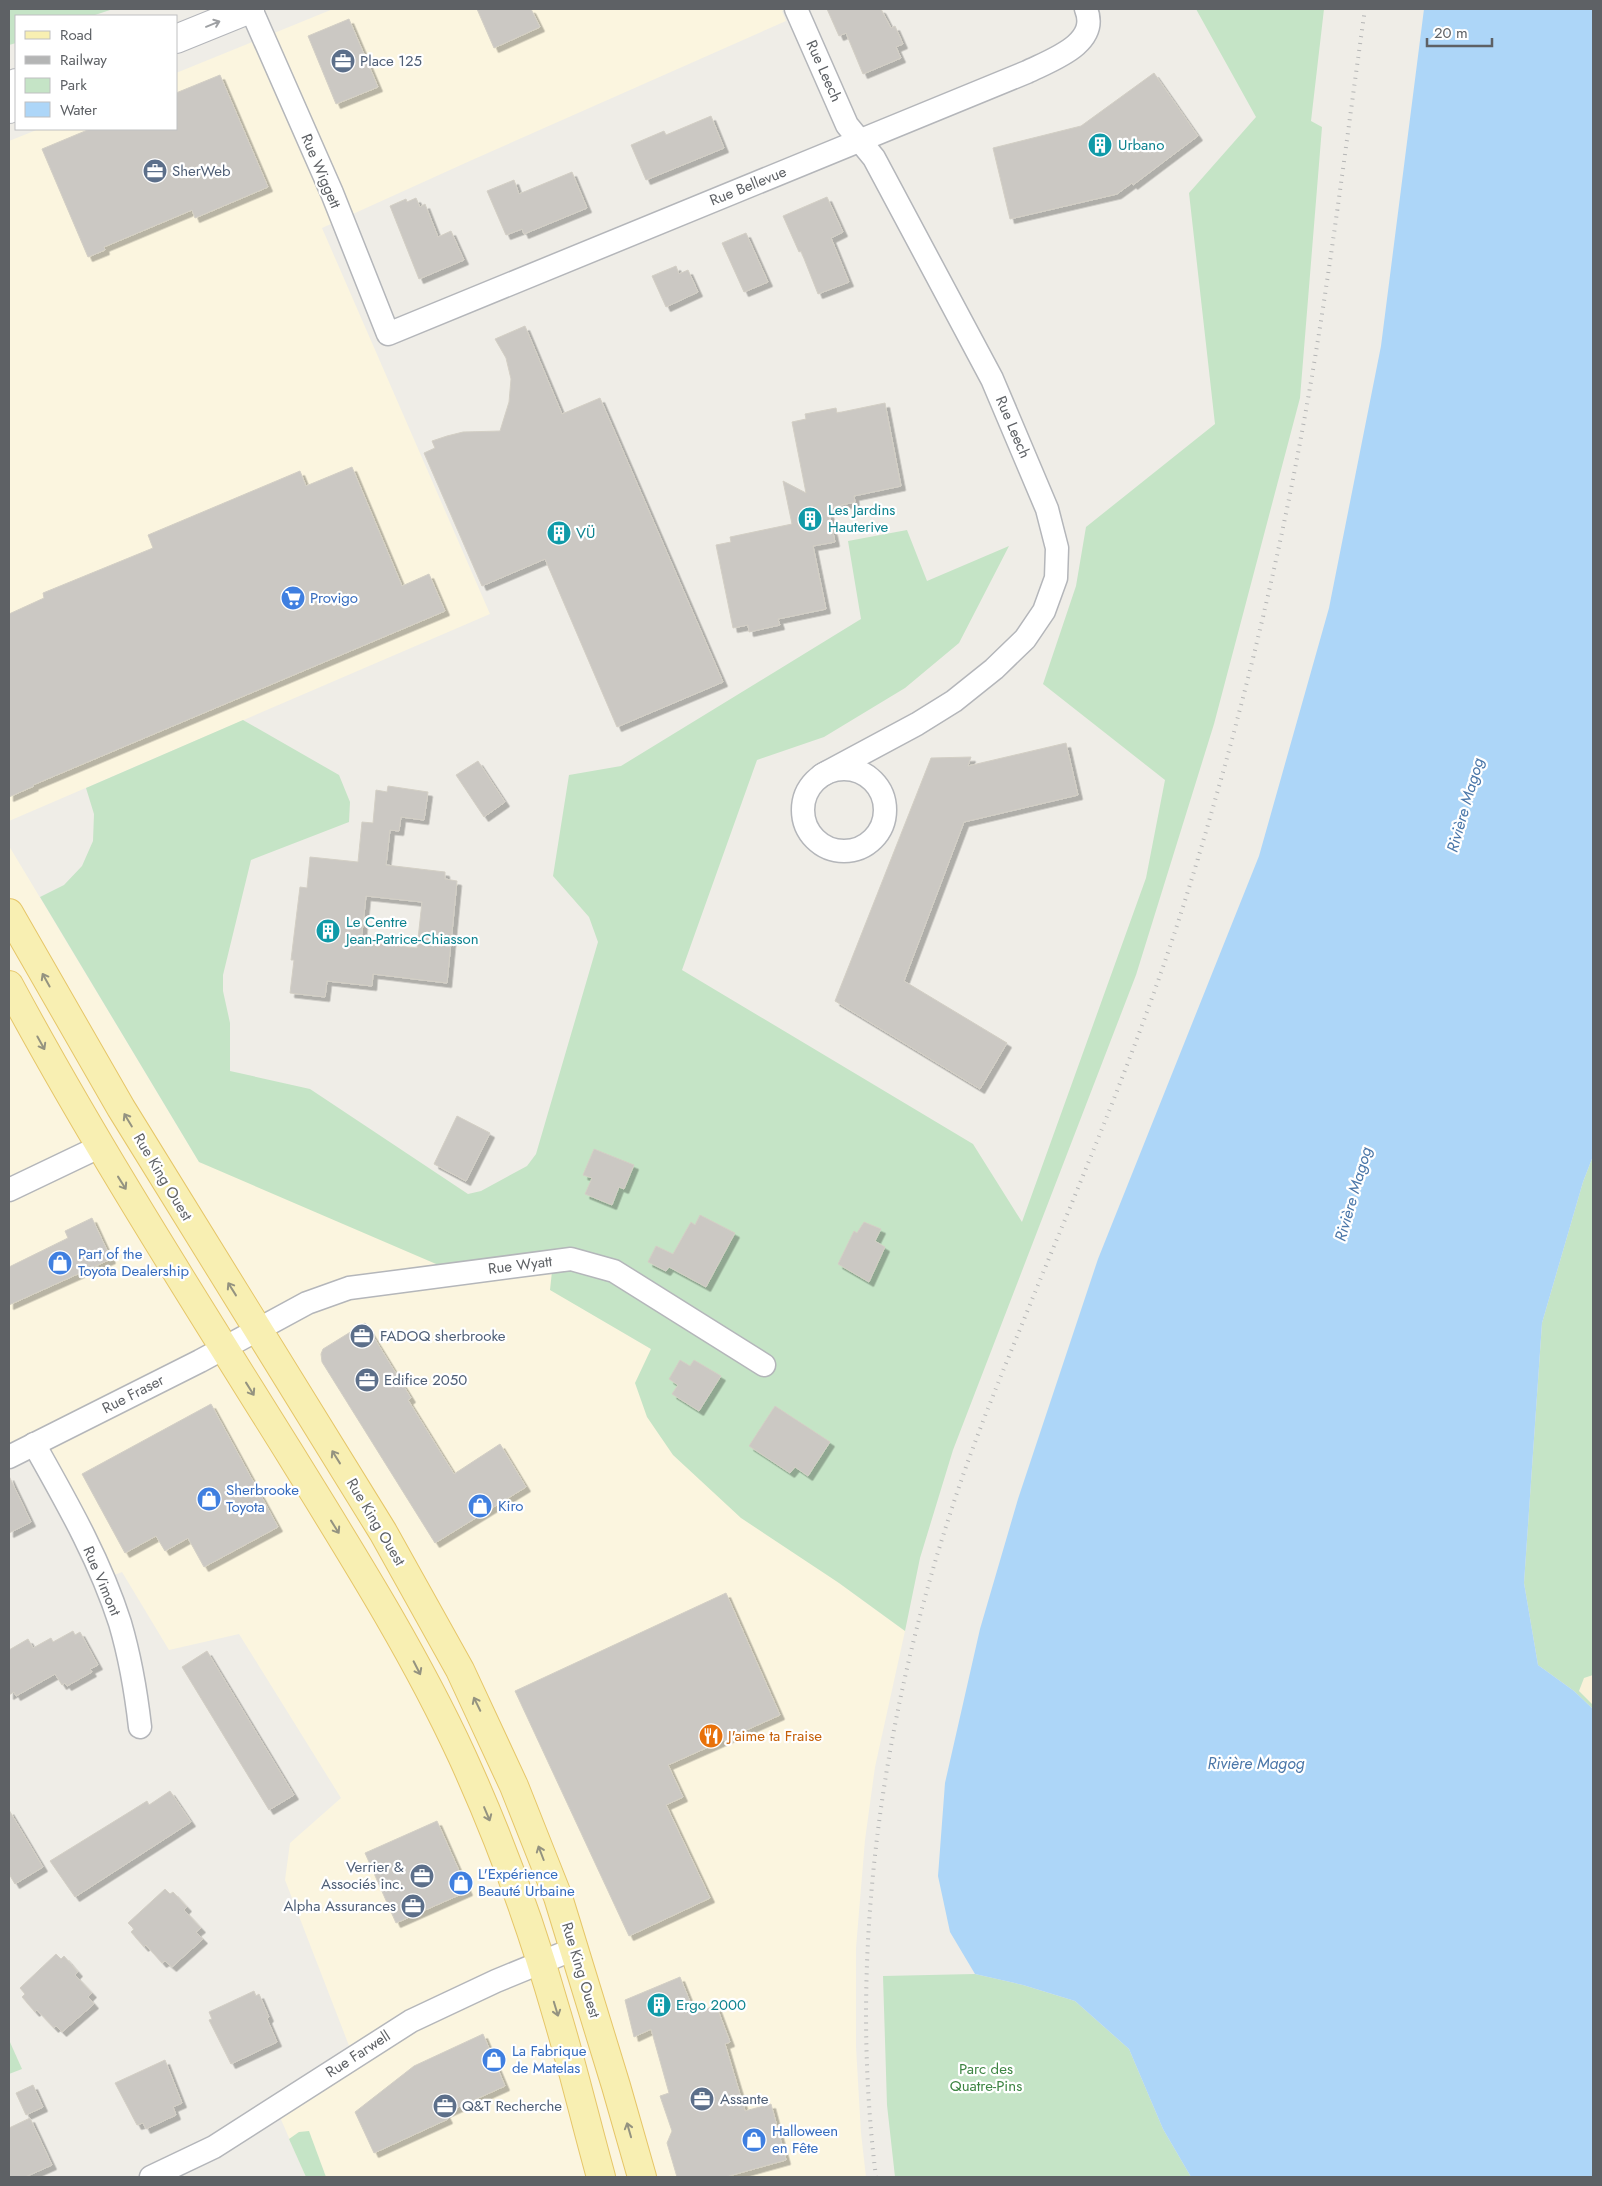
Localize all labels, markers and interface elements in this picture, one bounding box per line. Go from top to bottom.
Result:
legend [15,15,178,130]
scale bar [1427,15,1492,47]
one-way arrow [205,19,220,28]
text: 20 m [1434,22,1468,44]
text: Road [60,24,92,46]
street label: Rue Leech [801,36,847,106]
office icon: Place 125 [330,48,356,74]
text: Railway [60,49,107,71]
place label: Place 125 [360,50,422,72]
text: Park [60,74,87,96]
text: Water [60,99,98,121]
street label: Rue Wiggett [295,130,347,212]
building icon: Urbano [1087,132,1113,158]
place label: Urbano [1118,134,1164,156]
office icon: SherWeb [142,158,168,184]
place label: SherWeb [172,160,231,182]
street label: Rue Bellevue [706,160,790,211]
street label: Rue Leech [990,392,1036,462]
place label: Les Jardins Hauterive [828,499,895,538]
building icon: Les Jardins Hauterive [797,506,823,532]
building icon: VÜ [546,520,572,546]
place label: VÜ [576,522,595,544]
supermarket icon: Provigo [280,585,306,611]
place label: Provigo [310,587,358,609]
water label: Rivière Magog [1441,755,1489,855]
place label: Le Centre Jean-Patrice-Chiasson [344,911,479,950]
building icon: Le Centre Jean-Patrice-Chiasson [315,918,341,944]
one-way arrow [41,973,51,988]
one-way arrow [36,1035,46,1050]
one-way arrow [123,1114,133,1128]
street label: Rue King Ouest [128,1129,198,1225]
water label: Rivière Magog [1329,1144,1377,1244]
one-way arrow [117,1176,127,1190]
place label: Part of the Toyota Dealership [78,1243,190,1282]
shop icon: Part of the Toyota Dealership [47,1250,73,1276]
street label: Rue Wyatt [487,1250,554,1280]
one-way arrow [226,1282,236,1296]
office icon: FADOQ sherbrooke [349,1323,375,1349]
place label: FADOQ sherbrooke [380,1325,506,1347]
office icon: Edifice 2050 [354,1367,380,1393]
street label: Rue Fraser [98,1369,169,1419]
place label: Edifice 2050 [384,1369,467,1391]
one-way arrow [245,1382,255,1396]
one-way arrow [331,1450,341,1464]
street label: Rue King Ouest [341,1474,411,1570]
place label: Sherbrooke Toyota [226,1479,299,1518]
shop icon: Sherbrooke Toyota [196,1486,222,1512]
shop icon: Kiro [467,1493,493,1519]
place label: Kiro [498,1495,524,1517]
one-way arrow [331,1520,341,1534]
street label: Rue Vimont [77,1543,127,1620]
one-way arrow [412,1660,422,1675]
one-way arrow [472,1697,481,1712]
restaurant icon: J'aime ta Fraise [698,1723,724,1749]
place label: J'aime ta Fraise [726,1725,822,1747]
water label: Rivière Magog [1207,1752,1305,1775]
one-way arrow [482,1806,492,1821]
one-way arrow [536,1846,545,1862]
place label: Verrier & Associés inc. [321,1856,404,1895]
office icon: Verrier & Associés inc. [409,1863,435,1889]
place label: L'Expérience Beauté Urbaine [478,1863,575,1902]
shop icon: L'Expérience Beauté Urbaine [448,1870,474,1896]
office icon: Alpha Assurances [400,1893,426,1919]
place label: Alpha Assurances [283,1895,396,1917]
street label: Rue King Ouest [556,1919,606,2021]
building icon: Ergo 2000 [646,1992,672,2018]
place label: Ergo 2000 [676,1994,746,2016]
one-way arrow [551,2001,561,2017]
street label: Rue Farwell [321,2025,395,2083]
place label: La Fabrique de Matelas [512,2040,587,2079]
shop icon: La Fabrique de Matelas [481,2047,507,2073]
park label: Parc des Quatre-Pins [950,2058,1022,2097]
office icon: Assante [689,2086,715,2112]
place label: Assante [720,2088,769,2110]
office icon: Q&T Recherche [432,2093,458,2119]
place label: Q&T Recherche [462,2095,562,2117]
place label: Halloween en Fête [772,2120,838,2159]
one-way arrow [623,2123,633,2139]
shop icon: Halloween en Fête [741,2127,767,2153]

